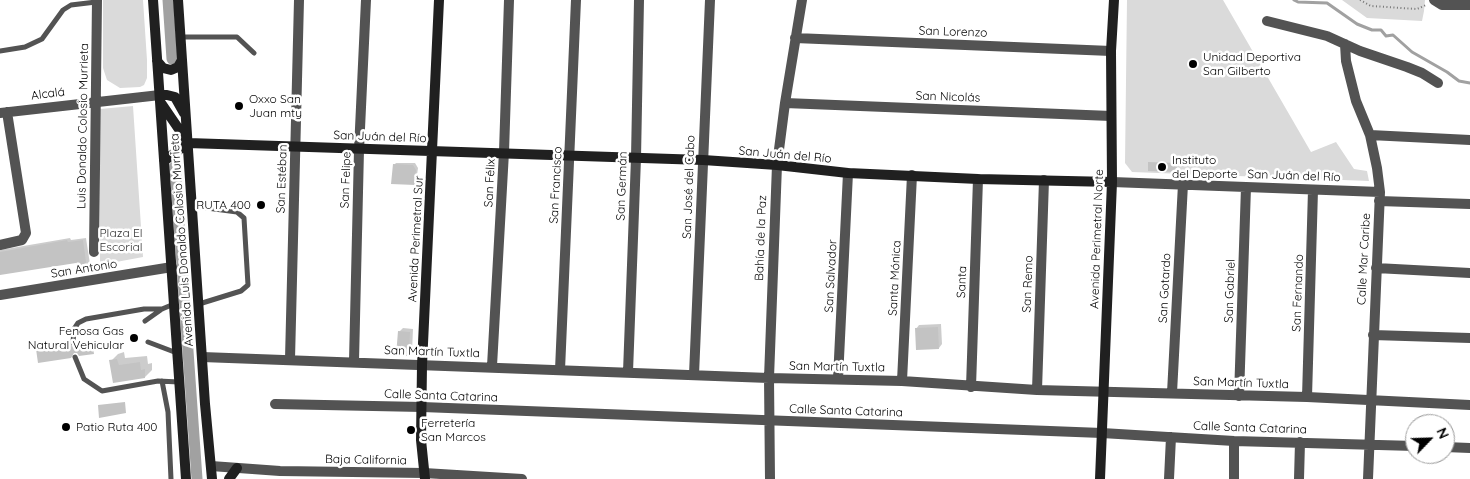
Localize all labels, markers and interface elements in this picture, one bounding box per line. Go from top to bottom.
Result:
street label: San Lorenzo [918,24,988,40]
street label: Luis Donaldo Colosio Murrieta [74,43,92,209]
place label: Unidad Deportiva San Gilberto [1203,50,1301,78]
marker: Unidad Deportiva San Gilberto [1187,58,1199,70]
street label: Alcalá [30,85,66,103]
street label: San Nicolás [915,89,981,105]
place label: Oxxo San Juan mty [249,92,302,120]
marker: Oxxo San Juan mty [233,100,245,112]
street label: San Juán del Río [333,128,427,146]
street label: Avenida Luis Donaldo Colosio Murrieta [167,133,197,347]
street label: San José del Cabo [680,135,698,239]
street label: San Estéban [274,144,290,214]
street label: San Juán del Río [738,144,832,166]
street label: San Francisco [547,146,565,224]
street label: San Felipe [338,151,354,209]
street label: San Germán [614,151,630,221]
place label: Instituto del Deporte [1172,153,1238,181]
street label: San Félix [482,158,498,208]
marker: Instituto del Deporte [1156,161,1168,173]
street label: San Juán del Río [1247,167,1341,185]
street label: Avenida Perimetral Norte [1087,169,1107,309]
street label: Avenida Perimetral Sur [405,175,427,303]
street label: Bahía de la Paz [752,195,770,281]
place label: RUTA 400 [196,198,251,212]
marker: RUTA 400 [255,199,267,211]
street label: Calle Mar Caribe [1354,213,1374,305]
park label: Plaza El Escorial [99,226,143,254]
street label: San Salvador [822,239,840,313]
street label: Santa Mónica [886,240,904,316]
street label: San Gotardo [1156,253,1174,323]
street label: San Fernando [1289,254,1307,332]
street label: San Remo [1020,255,1036,313]
street label: San Antonio [50,257,118,281]
street label: San Gabriel [1222,259,1238,323]
street label: Santa [954,266,970,298]
place label: Fenosa Gas Natural Vehicular [28,324,124,352]
marker: Fenosa Gas Natural Vehicular [128,332,140,344]
street label: San Martín Tuxtla [384,343,480,361]
street label: San Martín Tuxtla [789,359,885,375]
street label: San Martín Tuxtla [1193,374,1289,392]
street label: Calle Santa Catarina [384,387,498,405]
street label: Calle Santa Catarina [789,402,903,420]
north arrow [1405,414,1455,464]
place label: Ferretería San Marcos [421,416,486,444]
street label: Calle Santa Catarina [1193,419,1307,437]
place label: Patio Ruta 400 [76,420,157,434]
marker: Patio Ruta 400 [60,421,72,433]
marker: Ferretería San Marcos [405,424,417,436]
text: N [1432,425,1453,442]
street label: Baja California [325,452,407,468]

